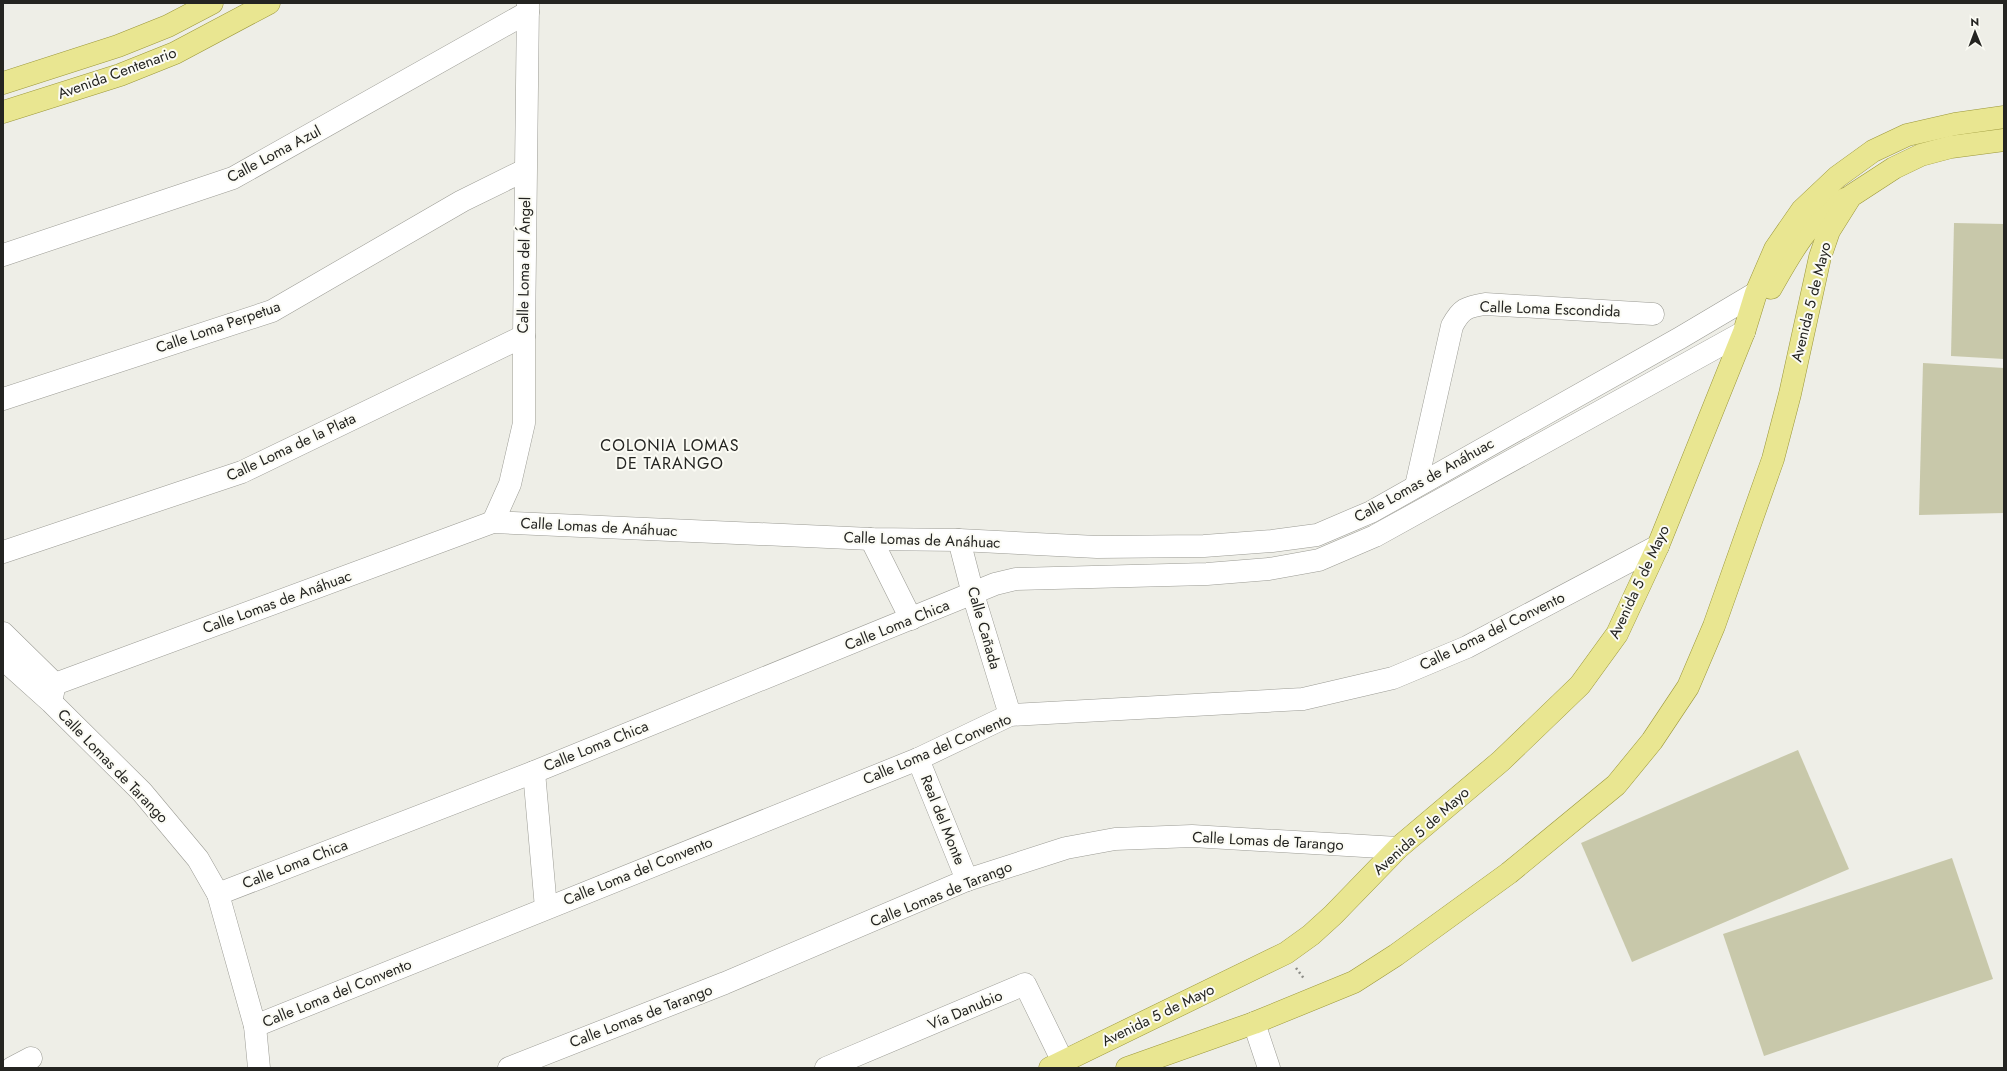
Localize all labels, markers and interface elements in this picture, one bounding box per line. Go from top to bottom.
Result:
north arrow [1955,12,1995,52]
text: N [1970,14,1979,30]
street label: Avenida Centenario [55,41,179,105]
street label: Calle Loma Azul [223,120,325,188]
street label: Calle Loma del Ángel [512,196,536,334]
street label: Avenida 5 de Mayo [1785,240,1837,364]
street label: Calle Loma Perpetua [153,295,283,359]
street label: Calle Loma Escondida [1479,296,1621,322]
street label: Calle Loma de la Plata [223,407,359,487]
street label: Calle Lomas de Anáhuac [1350,432,1498,528]
district label: COLONIA LOMAS DE TARANGO [600,434,740,475]
street label: Calle Lomas de Anáhuac [520,512,678,542]
street label: Avenida 5 de Mayo [1603,522,1675,642]
street label: Calle Lomas de Anáhuac [843,526,1001,554]
street label: Calle Lomas de Anáhuac [199,565,355,639]
street label: Calle Cañada [962,584,1006,672]
street label: Calle Loma del Convento [1416,586,1568,676]
street label: Calle Loma Chica [841,594,953,656]
street label: Calle Lomas de Tarango [52,704,174,828]
street label: Calle Loma del Convento [859,708,1015,790]
street label: Calle Loma Chica [540,715,652,777]
street label: Real del Monte [915,772,971,868]
street label: Avenida 5 de Mayo [1368,782,1474,880]
street label: Calle Lomas de Tarango [1192,826,1344,856]
street label: Calle Loma del Convento [560,831,716,911]
street label: Calle Loma Chica [239,834,351,894]
street label: Calle Lomas de Tarango [867,855,1015,933]
street label: Calle Loma del Convento [259,953,415,1033]
street label: Avenida 5 de Mayo [1098,978,1218,1052]
street label: Calle Lomas de Tarango [566,979,716,1053]
street label: Vía Danubio [924,984,1006,1036]

